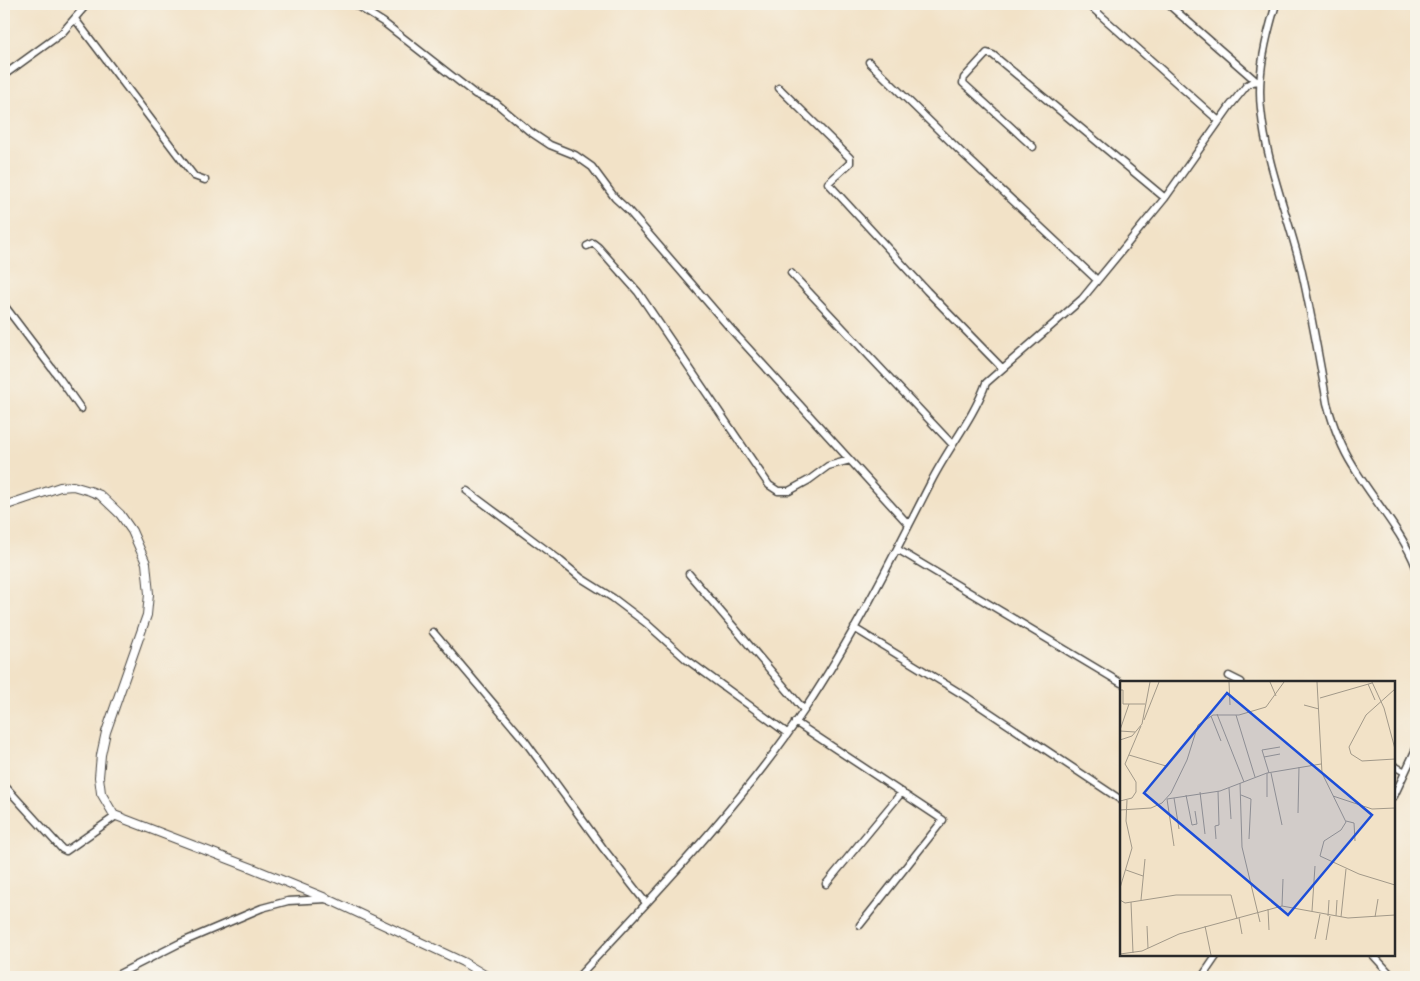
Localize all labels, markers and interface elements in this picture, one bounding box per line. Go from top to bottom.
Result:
inset map [1120,681,1395,956]

